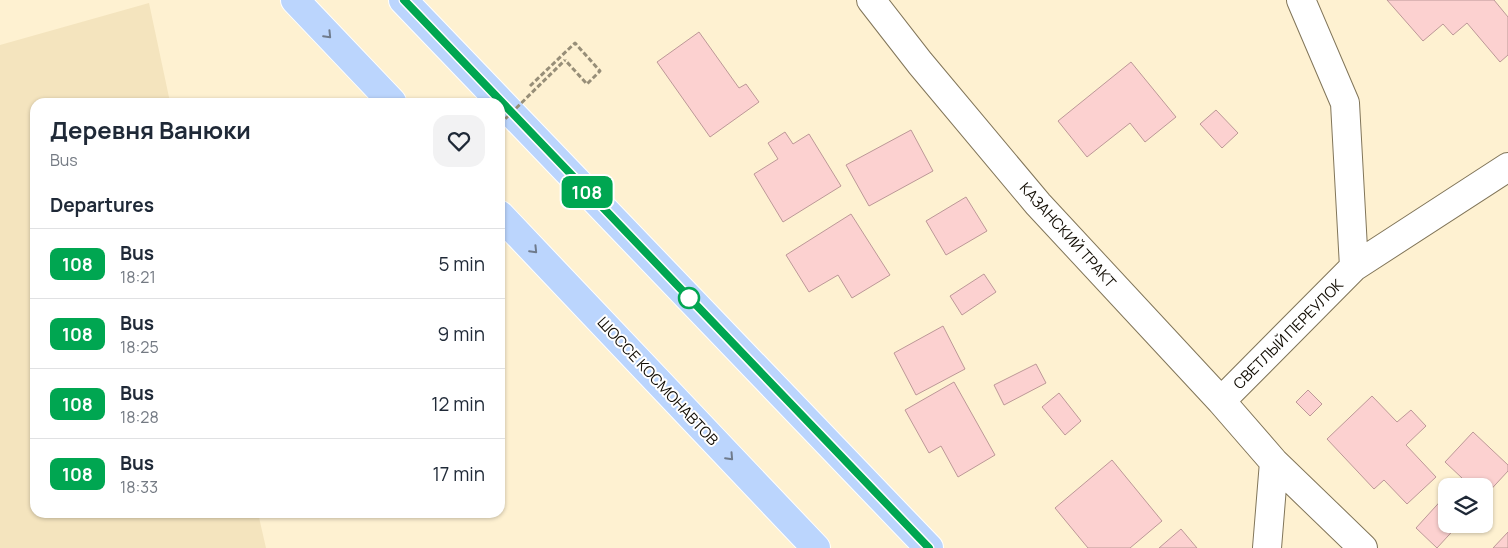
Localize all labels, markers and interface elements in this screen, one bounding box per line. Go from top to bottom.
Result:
one-way arrow [322,30,331,39]
text: Деревня Ванюки [50,113,251,146]
button: heart [433,115,485,167]
text: Bus [50,149,78,171]
line badge: 108 [558,176,616,208]
street label: КАЗАНСКИЙ ТРАКТ [1015,178,1121,292]
text: 108 [572,180,602,204]
text: Departures [50,192,154,218]
text: Bus [120,240,154,266]
one-way arrow [528,245,537,254]
text: 5 min [438,251,485,277]
text: 108 [62,252,93,276]
text: 18:21 [120,266,156,288]
street label: СВЕТЛЫЙ ПЕРЕУЛОК [1228,274,1348,394]
unlabelled marker [678,287,700,309]
text: Bus [120,310,154,336]
street label: ШОССЕ КОСМОНАВТОВ [593,312,723,450]
text: 9 min [438,321,485,347]
text: 108 [62,322,93,346]
text: 18:25 [120,336,159,358]
text: Bus [120,380,154,406]
text: 12 min [431,391,485,417]
text: 108 [62,392,93,416]
text: 18:28 [120,406,159,428]
text: Bus [120,450,154,476]
one-way arrow [724,451,733,460]
text: 17 min [432,461,485,487]
text: 108 [62,462,93,486]
text: 18:33 [120,476,158,498]
map controls [1438,478,1493,533]
button: layers [1438,478,1493,533]

